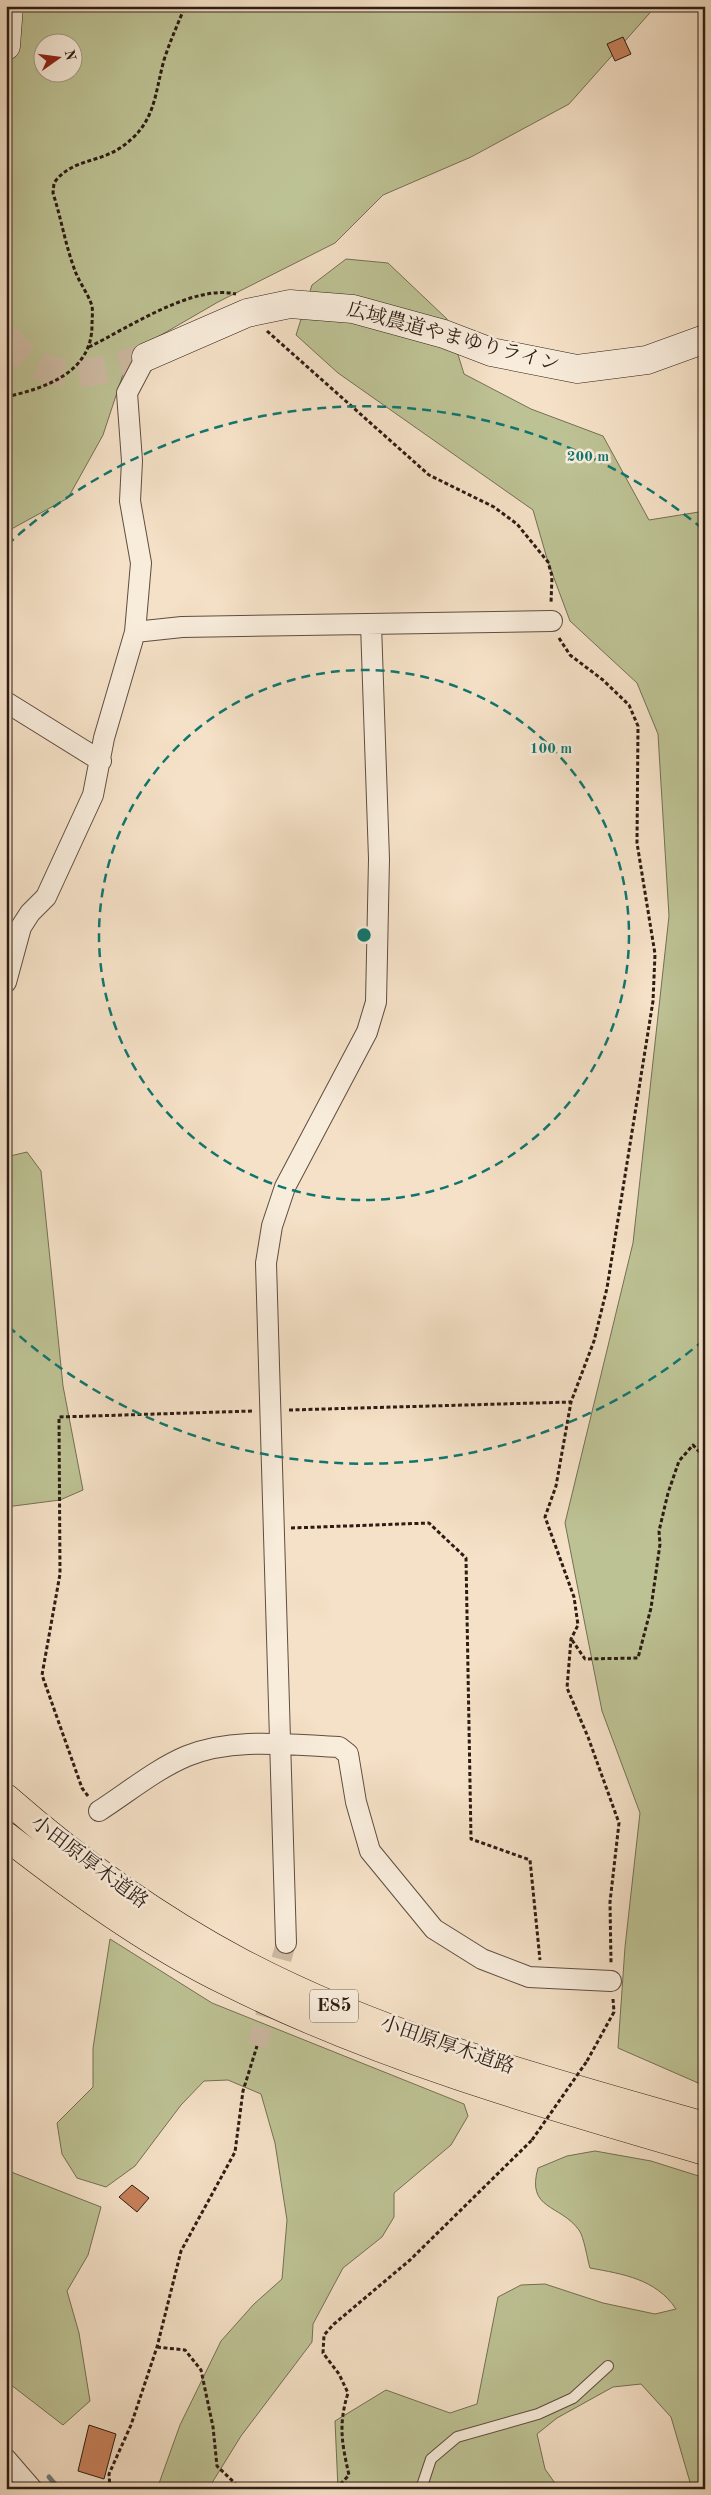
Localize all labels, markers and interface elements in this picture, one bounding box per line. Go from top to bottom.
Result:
north arrow [32,32,82,82]
text: N [62,48,78,62]
street label: 広域農道やまゆりライン [344,298,562,376]
text: 200 m [567,450,609,465]
text: 100 m [530,742,572,757]
centre of rings [355,926,373,944]
street label: 小田原厚木道路 [27,1811,152,1913]
road number: E85 [310,1990,358,2022]
street label: 小田原厚木道路 [378,2012,517,2078]

